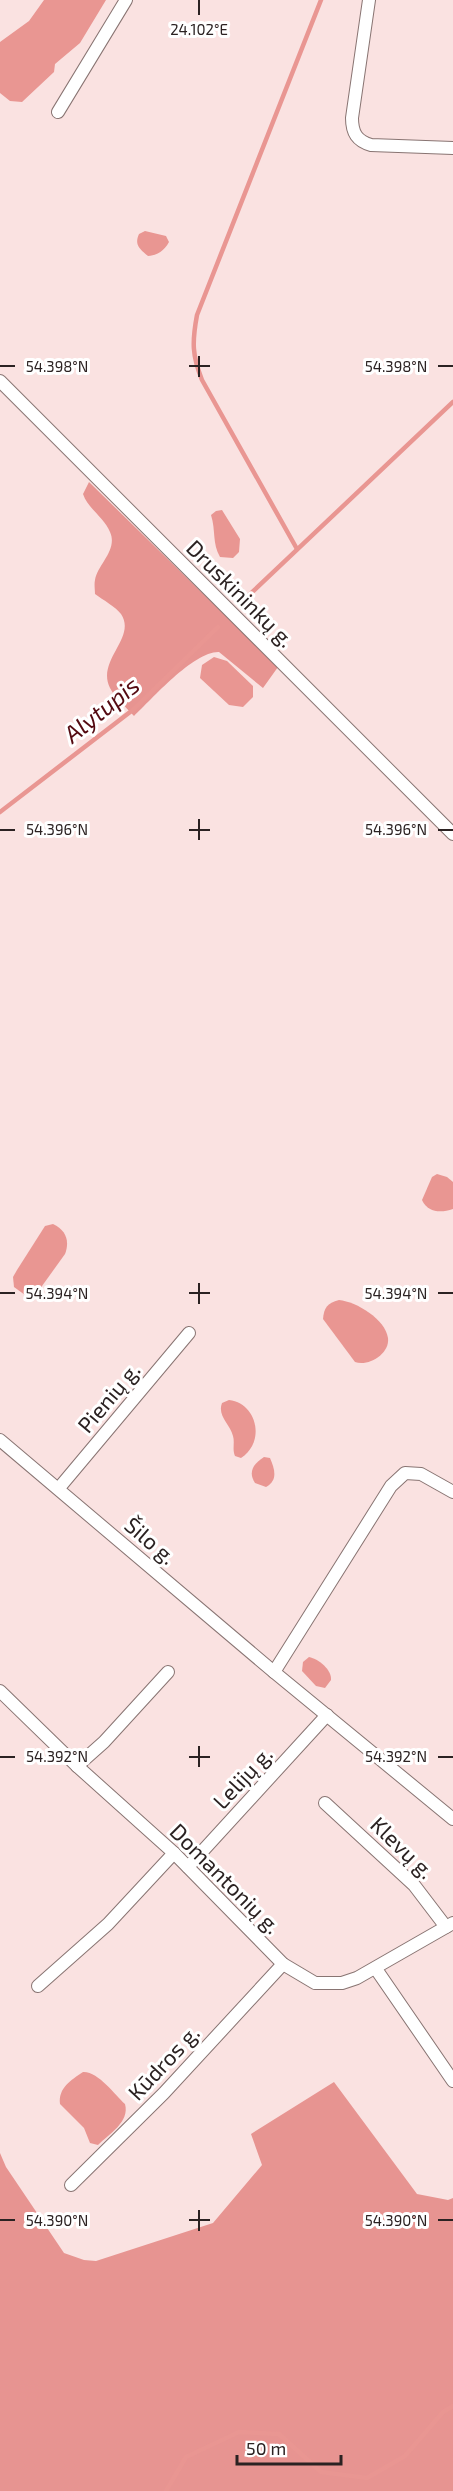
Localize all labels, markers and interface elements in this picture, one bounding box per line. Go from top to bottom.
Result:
text: 24.102°E [170,20,228,38]
text: 54.398°N [26,357,88,375]
text: 54.398°N [365,357,427,375]
street label: Druskininkų g. [182,534,300,652]
water label: Alytupis [57,670,145,749]
text: 54.396°N [26,820,88,838]
text: 54.396°N [365,820,427,838]
text: 54.394°N [26,1284,88,1302]
text: 54.394°N [365,1284,427,1302]
street label: Pienių g. [71,1357,145,1437]
street label: Šilo g. [120,1511,182,1569]
street label: Lelijų g. [207,1741,278,1814]
text: 54.392°N [26,1747,88,1765]
text: 54.392°N [365,1747,427,1765]
street label: Klevų g. [366,1811,440,1883]
street label: Domantonių g. [165,1817,287,1939]
street label: Kūdros g. [122,2019,204,2105]
text: 54.390°N [26,2211,88,2229]
text: 54.390°N [365,2211,427,2229]
scale bar [237,2428,340,2466]
text: 50 m [246,2437,286,2459]

